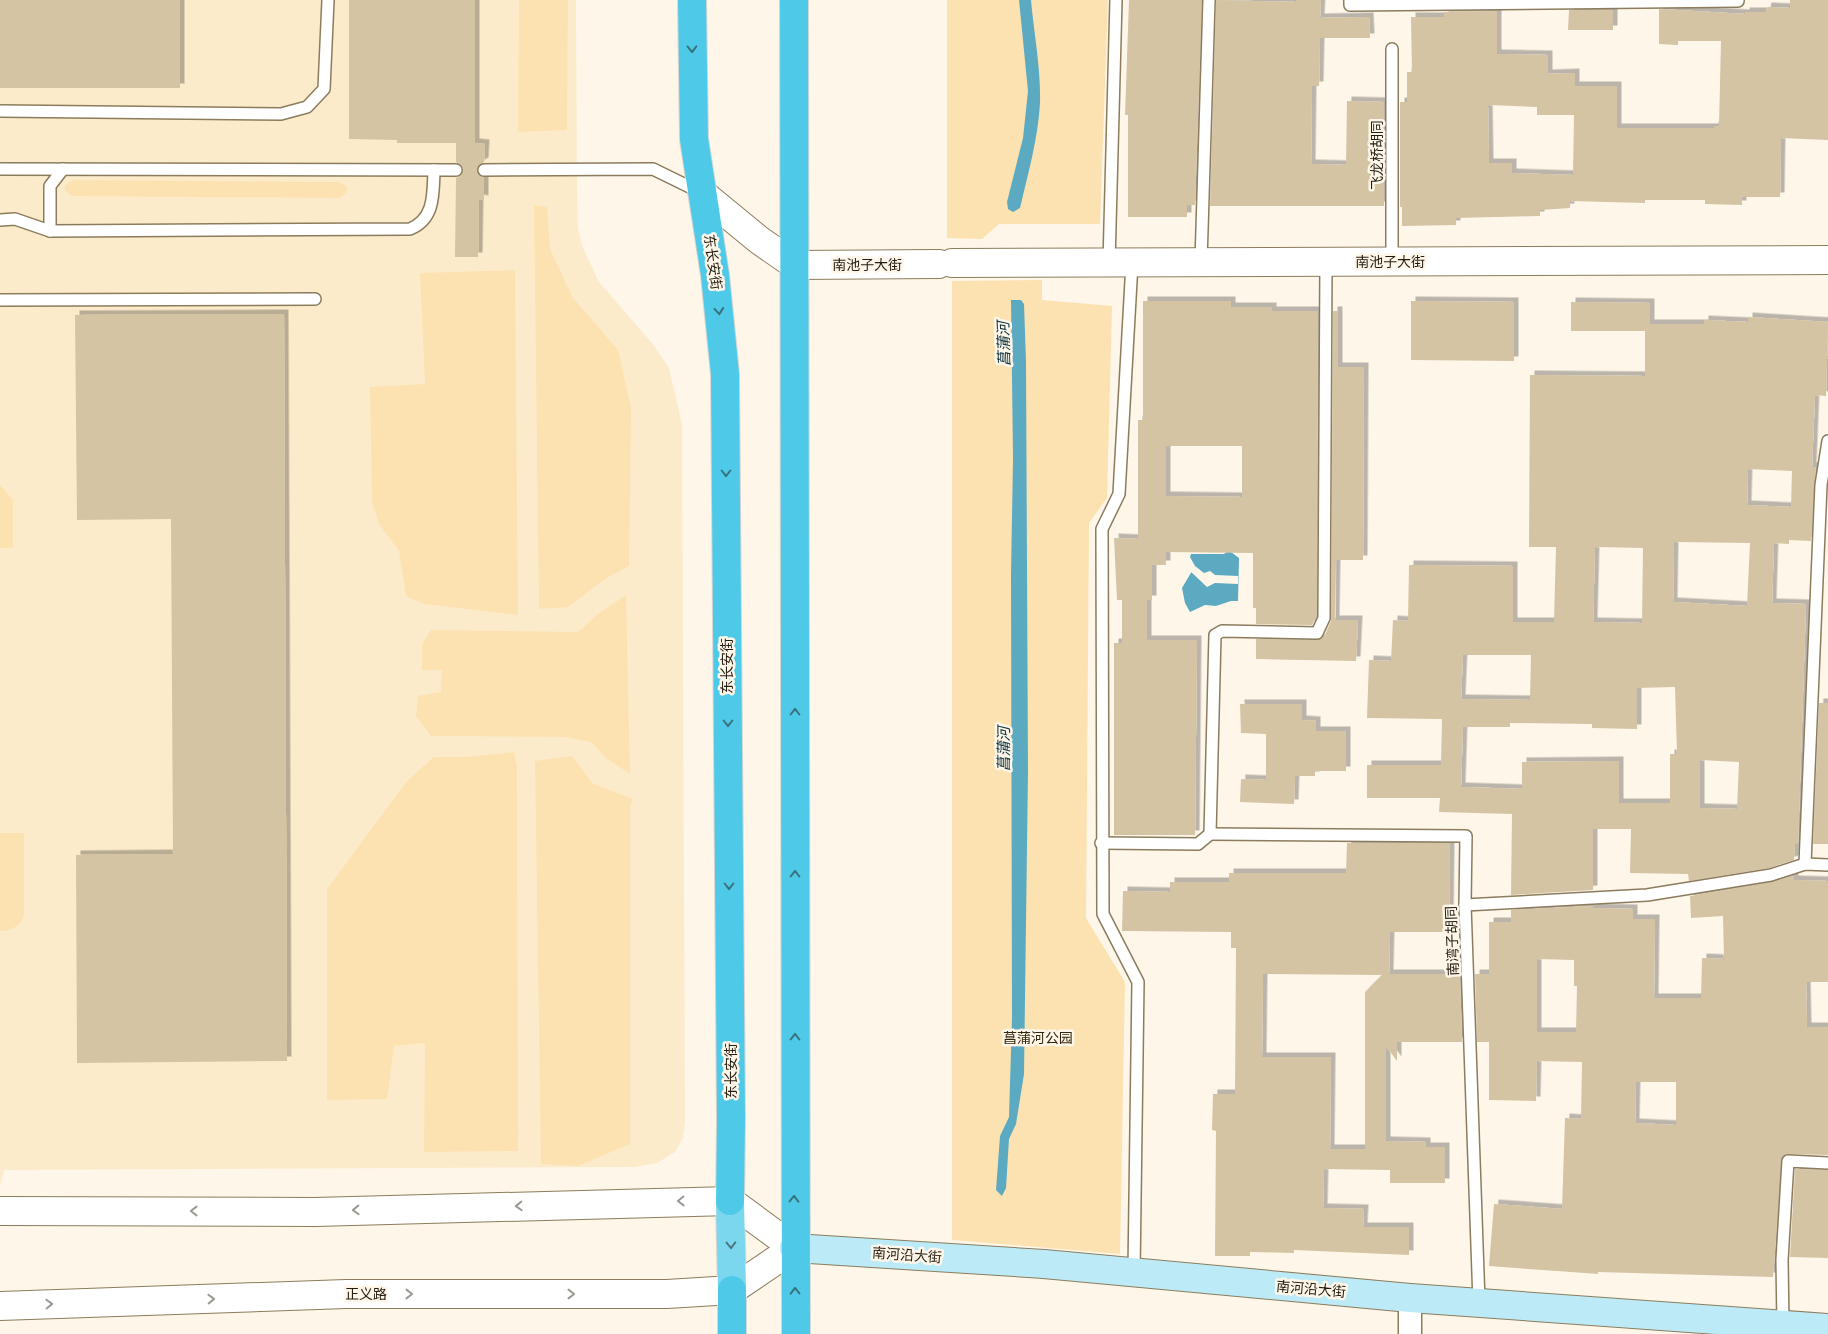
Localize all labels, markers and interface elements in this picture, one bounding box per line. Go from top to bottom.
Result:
one-way arrow [687,45,697,53]
street label: 飞龙桥胡同 [1369,120,1386,190]
street label: 东长安街 [700,233,725,291]
street label: 南池子大街 [1355,254,1425,271]
street label: 南池子大街 [832,257,902,274]
one-way arrow [713,308,724,316]
water label: 菖蒲河 [994,318,1014,367]
one-way arrow [721,470,731,478]
street label: 东长安街 [719,638,736,694]
one-way arrow [790,708,800,716]
one-way arrow [723,720,733,728]
water label: 菖蒲河 [995,724,1013,772]
one-way arrow [790,870,800,878]
one-way arrow [724,882,734,890]
street label: 南湾子胡同 [1443,906,1462,976]
park label: 菖蒲河公园 [1003,1030,1073,1047]
one-way arrow [790,1033,800,1040]
street label: 东长安街 [723,1043,740,1099]
one-way arrow [789,1195,800,1203]
one-way arrow [677,1196,685,1207]
one-way arrow [515,1201,522,1211]
one-way arrow [352,1205,360,1216]
one-way arrow [190,1206,198,1216]
one-way arrow [726,1242,736,1250]
street label: 南河沿大街 [871,1245,942,1266]
street label: 南河沿大街 [1275,1278,1347,1301]
street label: 正义路 [345,1286,387,1303]
one-way arrow [790,1287,800,1294]
one-way arrow [405,1289,413,1299]
one-way arrow [568,1289,575,1299]
one-way arrow [207,1293,215,1304]
one-way arrow [45,1299,53,1309]

